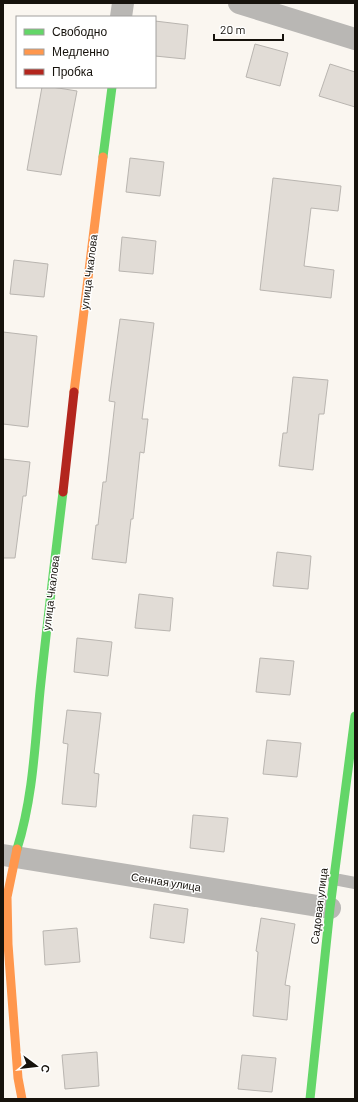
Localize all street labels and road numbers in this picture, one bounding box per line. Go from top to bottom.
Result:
street label: улица Чкалова [77,233,100,310]
street label: улица Чкалова [39,554,62,631]
street label: Садовая улица [307,866,330,945]
street label: Сенная улица [130,870,203,894]

